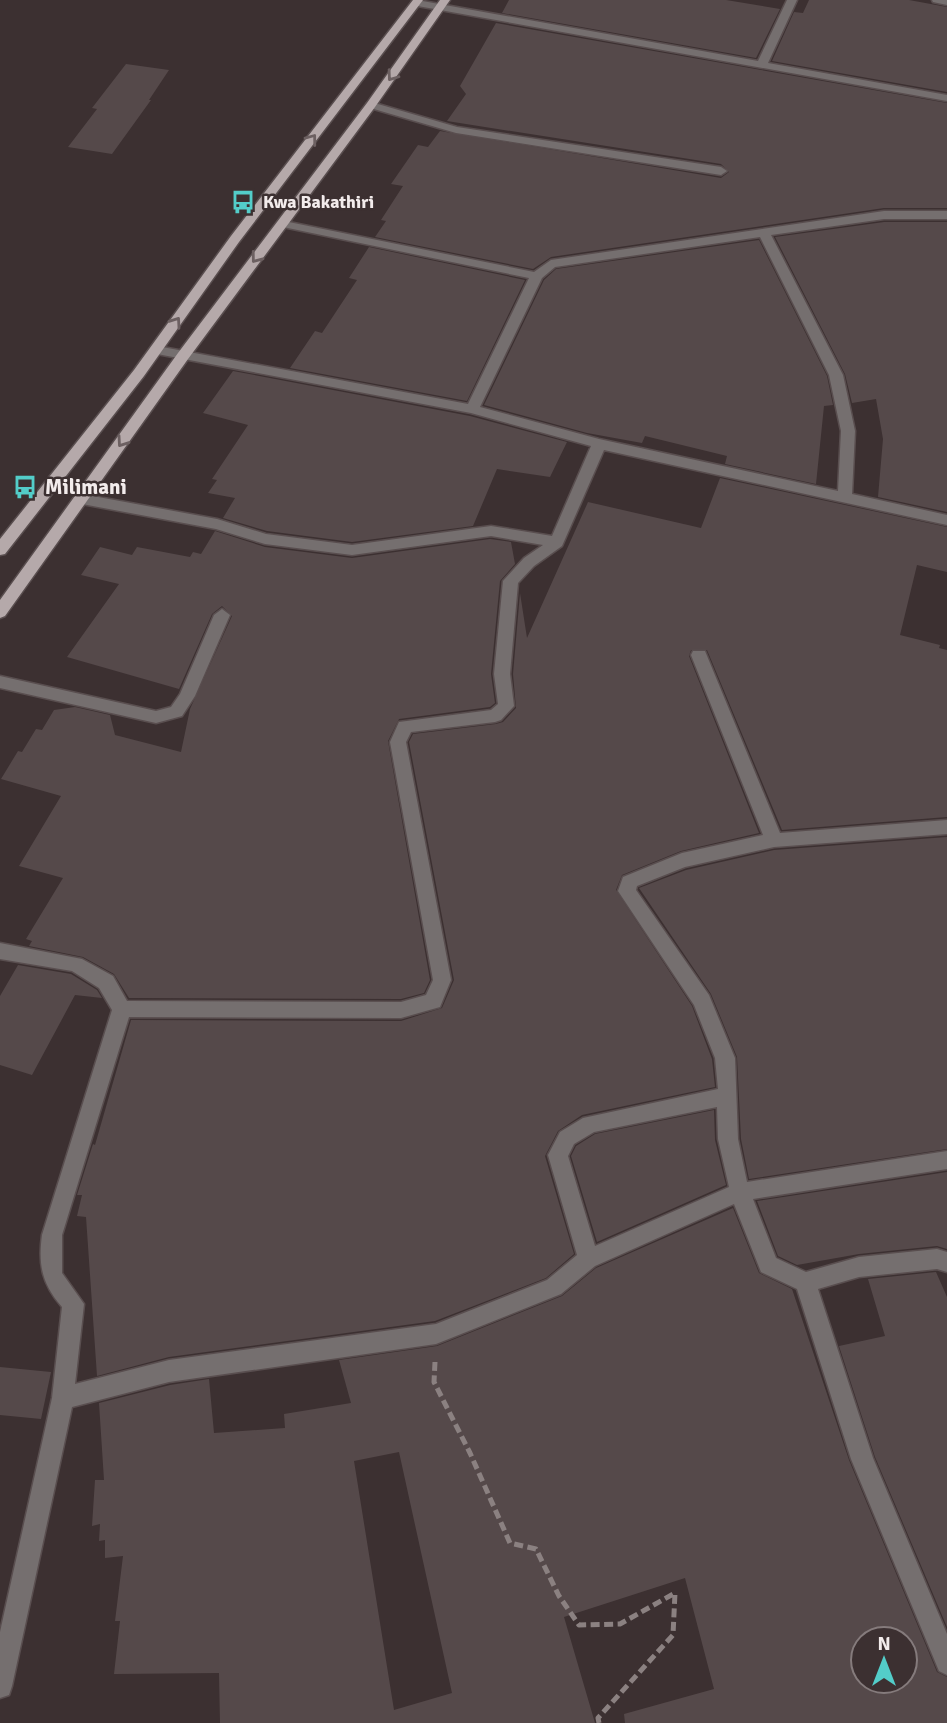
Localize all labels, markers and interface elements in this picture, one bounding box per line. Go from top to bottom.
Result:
one-way arrow [388,69,400,81]
one-way arrow [303,134,316,147]
bus stop icon: Kwa Bakathiri [229,188,257,216]
place label: Kwa Bakathiri [263,191,374,213]
one-way arrow [251,251,264,263]
one-way arrow [168,317,181,330]
one-way arrow [118,434,130,447]
bus stop icon: Milimani [11,473,39,501]
place label: Milimani [45,474,127,500]
north arrow [849,1625,919,1695]
text: N [877,1632,891,1656]

